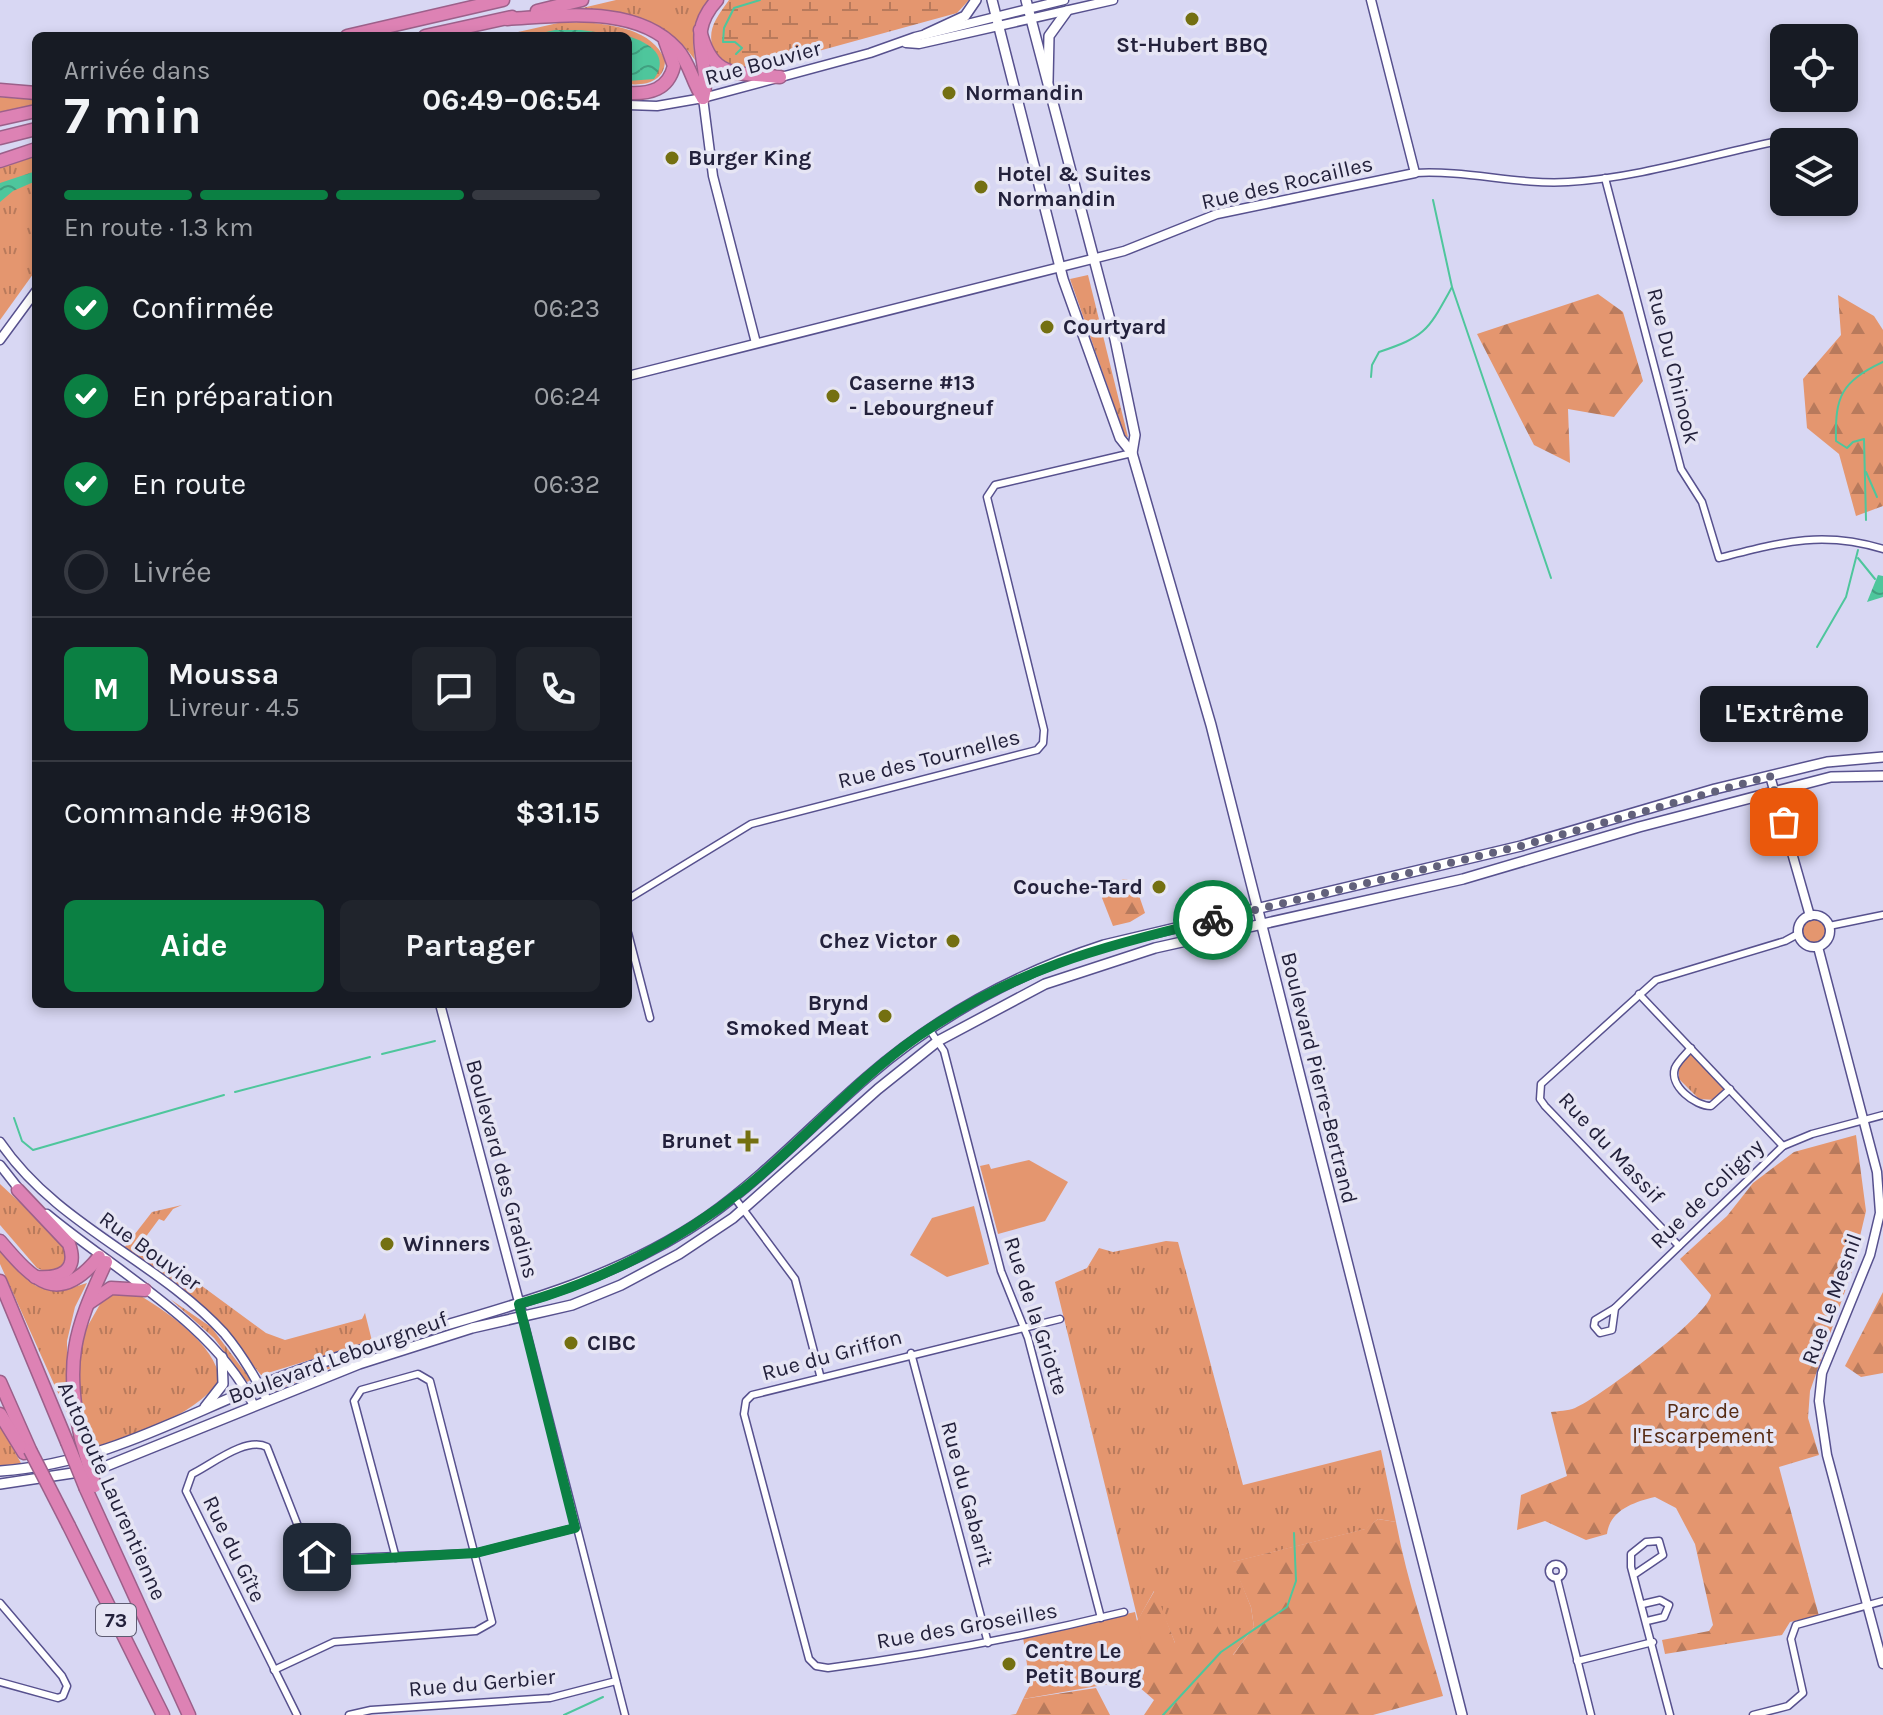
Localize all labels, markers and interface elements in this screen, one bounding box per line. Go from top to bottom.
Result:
marker: St-Hubert BBQ [1183,10,1201,28]
map controls [1770,24,1858,216]
button: locate [1770,24,1858,112]
place label: St-Hubert BBQ [1116,32,1268,58]
street label: Rue Bouvier [702,35,824,91]
text: Arrivée dans [64,55,211,86]
place label: Normandin [965,80,1084,106]
text: 06:49–06:54 [422,82,600,118]
marker: Normandin [940,84,958,102]
text: 7 min [64,85,202,146]
button: layers [1770,128,1858,216]
place label: Burger King [688,145,811,171]
marker: Burger King [663,149,681,167]
street label: Rue des Rocailles [1199,151,1375,215]
place label: Hotel & Suites Normandin [997,161,1151,212]
marker: Hotel & Suites Normandin [972,178,990,196]
text: En route · 1.3 km [64,212,254,243]
icon: check [64,286,108,330]
street label: Rue Du Chinook [1641,286,1705,446]
text: Confirmée [132,290,274,326]
text: 06:23 [533,293,600,324]
place label: Courtyard [1063,314,1167,340]
marker: Courtyard [1038,318,1056,336]
place label: Caserne #13 - Lebourgneuf [849,370,994,421]
icon: check [64,374,108,418]
text: En préparation [132,378,334,414]
text: 06:24 [534,381,600,412]
marker: Caserne #13 - Lebourgneuf [824,387,842,405]
icon: check [64,462,108,506]
text: En route [132,466,246,502]
text: 06:32 [533,469,600,500]
text: Livrée [132,554,212,590]
button: chat [412,647,496,731]
button: phone [516,647,600,731]
text: Moussa [168,656,279,692]
text: M [93,671,119,707]
callout: L'Extrême [1700,686,1868,742]
text: Livreur · 4.5 [168,692,300,723]
text: L'Extrême [1724,698,1844,729]
street label: Rue des Tournelles [835,724,1023,794]
pin [1750,788,1818,856]
text: Commande #9618 [64,795,312,831]
text: $31.15 [515,795,600,831]
icon: bag [1762,800,1806,844]
place label: Couche-Tard [1013,874,1143,900]
marker: Couche-Tard [1150,878,1168,896]
courier [1173,880,1253,960]
icon: bike [1191,898,1235,942]
button: Aide [64,900,324,992]
button: Partager [340,900,600,992]
place label: Chez Victor [819,928,937,954]
marker: Chez Victor [944,932,962,950]
street label: Boulevard Pierre-Bertrand [1275,950,1363,1206]
place label: Brynd Smoked Meat [725,990,869,1041]
marker: Brynd Smoked Meat [876,1007,894,1025]
street label: Boulevard des Gradins [460,1057,544,1281]
street label: Rue du Massif [1553,1087,1670,1209]
place label: Brunet [661,1128,732,1154]
marker: Brunet [739,1132,757,1150]
street label: Rue de Coligny [1645,1134,1769,1254]
street label: Rue Bouvier [94,1205,206,1297]
street label: Rue Le Mesnil [1796,1230,1868,1368]
place label: Winners [403,1231,490,1257]
street label: Rue de la Griotte [998,1234,1074,1398]
marker: Winners [378,1235,396,1253]
street label: Boulevard Lebourgneuf [225,1306,452,1410]
street label: Rue du Griffon [759,1324,905,1386]
place label: CIBC [587,1330,636,1356]
marker: CIBC [562,1334,580,1352]
street label: Autoroute Laurentienne [52,1378,172,1604]
park label: Parc de l'Escarpement [1632,1398,1774,1449]
street label: Rue du Gabarit [935,1419,999,1569]
street label: Rue du Gîte [197,1492,271,1606]
pin [283,1523,351,1591]
icon: home [295,1535,339,1579]
street label: Rue des Groseilles [875,1597,1059,1655]
road number: 73 [96,1604,136,1636]
place label: Centre Le Petit Bourg [1025,1638,1142,1689]
marker: Centre Le Petit Bourg [1000,1655,1018,1673]
street label: Rue du Gerbier [408,1664,556,1702]

